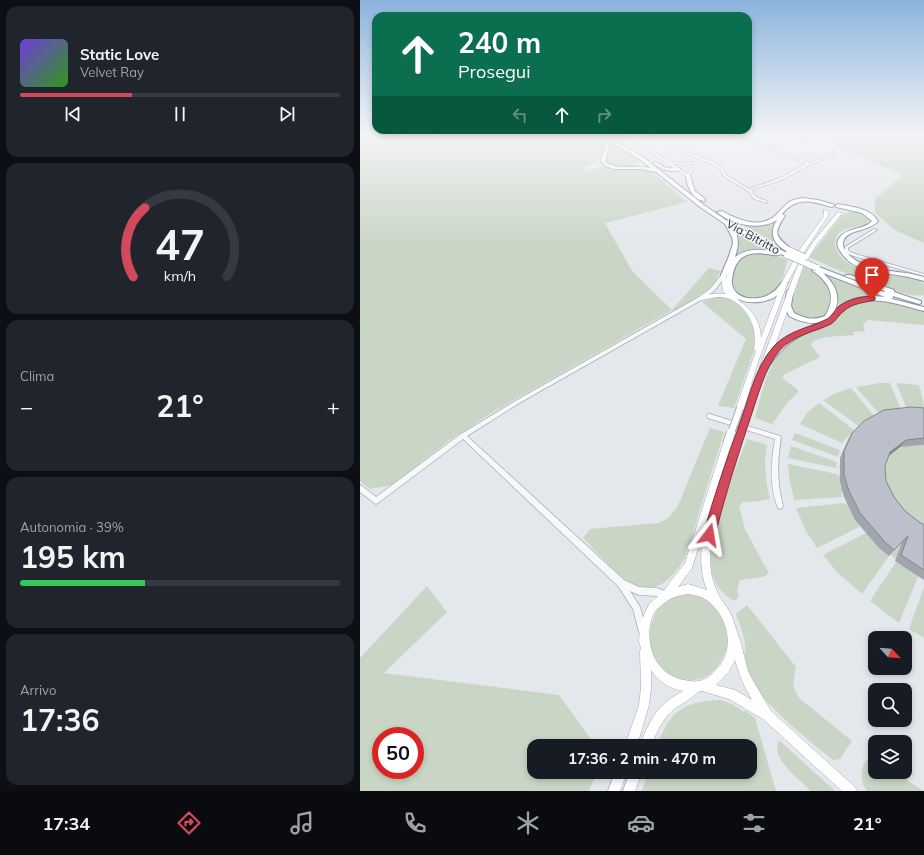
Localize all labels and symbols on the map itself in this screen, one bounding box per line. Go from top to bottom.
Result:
street label: Via Bitritto [724,216,783,258]
pin [855,258,889,299]
position arrow [688,514,730,556]
north arrow [868,631,912,675]
speed limit sign: 50 [372,727,424,779]

